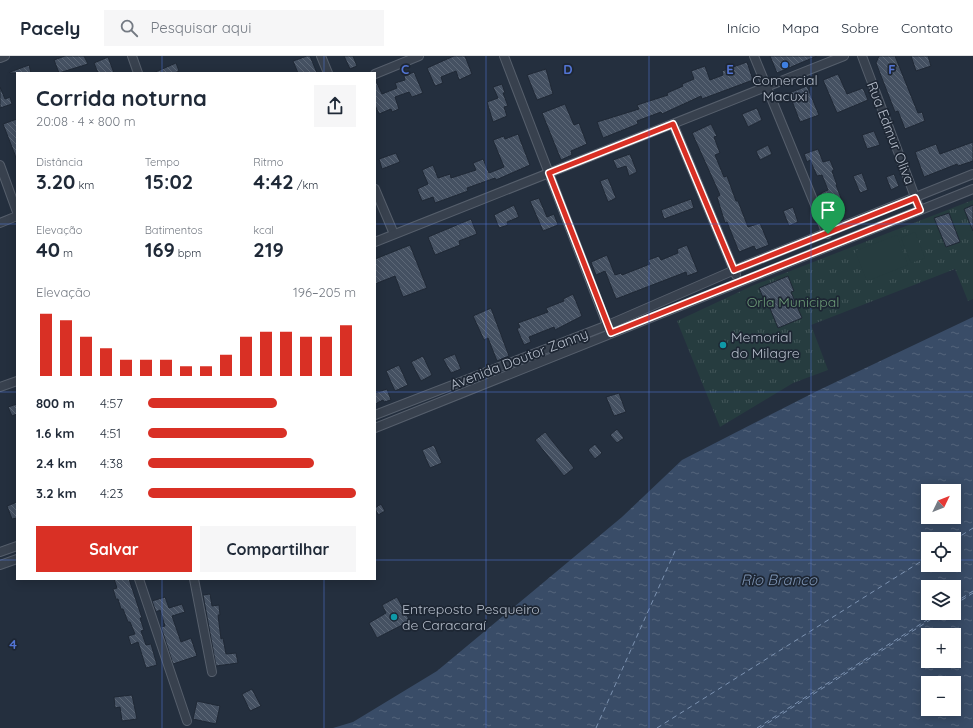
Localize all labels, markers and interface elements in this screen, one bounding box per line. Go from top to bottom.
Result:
search box [104,10,384,46]
text: Pacely [20,16,80,40]
icon: search [118,17,140,39]
text: Pesquisar aqui [150,18,252,37]
text: Início [727,19,760,37]
text: Mapa [782,19,819,37]
text: Sobre [841,19,879,37]
text: Contato [901,19,953,37]
marker: Comercial Macuxi [780,60,790,70]
text: C [401,61,409,77]
text: D [563,61,573,77]
text: E [726,61,734,77]
text: F [888,61,896,77]
place label: Comercial Macuxi [752,71,818,105]
street label: Rua Edmur Oliva [863,79,919,187]
text: Corrida noturna [36,84,207,112]
button: share [314,85,356,127]
text: 20:08 · 4 × 800 m [36,113,136,129]
text: Distância [36,155,83,169]
text: Tempo [145,155,180,169]
text: Ritmo [253,155,283,169]
text: 3.20 [36,169,75,194]
text: 15:02 [145,169,193,194]
text: 4:42 [253,169,294,194]
text: km [75,178,94,192]
text: /km [294,178,318,192]
pin [811,193,845,234]
icon: arrive [817,199,839,221]
text: Elevação [36,223,82,237]
text: Batimentos [145,223,203,237]
text: kcal [253,223,274,237]
text: 40 [36,237,60,262]
text: 169 [145,237,175,262]
text: 219 [253,237,284,262]
text: m [60,246,73,260]
text: bpm [175,246,201,260]
text: Elevação [36,284,91,300]
text: 196–205 m [293,284,356,300]
park label: Orla Municipal [747,293,839,311]
street label: Avenida Doutor Zanny [447,324,591,394]
place label: Memorial do Milagre [731,328,800,362]
marker: Memorial do Milagre [718,340,728,350]
text: 800 m [36,395,75,411]
text: 4:57 [100,395,123,411]
text: 1.6 km [36,425,75,441]
text: 4:51 [100,425,121,441]
text: 2.4 km [36,455,77,471]
text: 4:38 [100,455,123,471]
north arrow [921,484,961,524]
map controls [921,484,961,716]
text: 3.2 km [36,485,77,501]
text: 4:23 [100,485,123,501]
button: Salvar [36,526,192,572]
button: Compartilhar [200,526,356,572]
button: locate [921,532,961,572]
water label: Rio Branco [741,570,818,589]
button: layers [921,580,961,620]
place label: Entreposto Pesqueiro de Caracaraí [402,600,540,634]
marker: Entreposto Pesqueiro de Caracaraí [389,612,399,622]
button: + [921,628,961,668]
text: 4 [9,636,17,652]
button: − [921,676,961,716]

